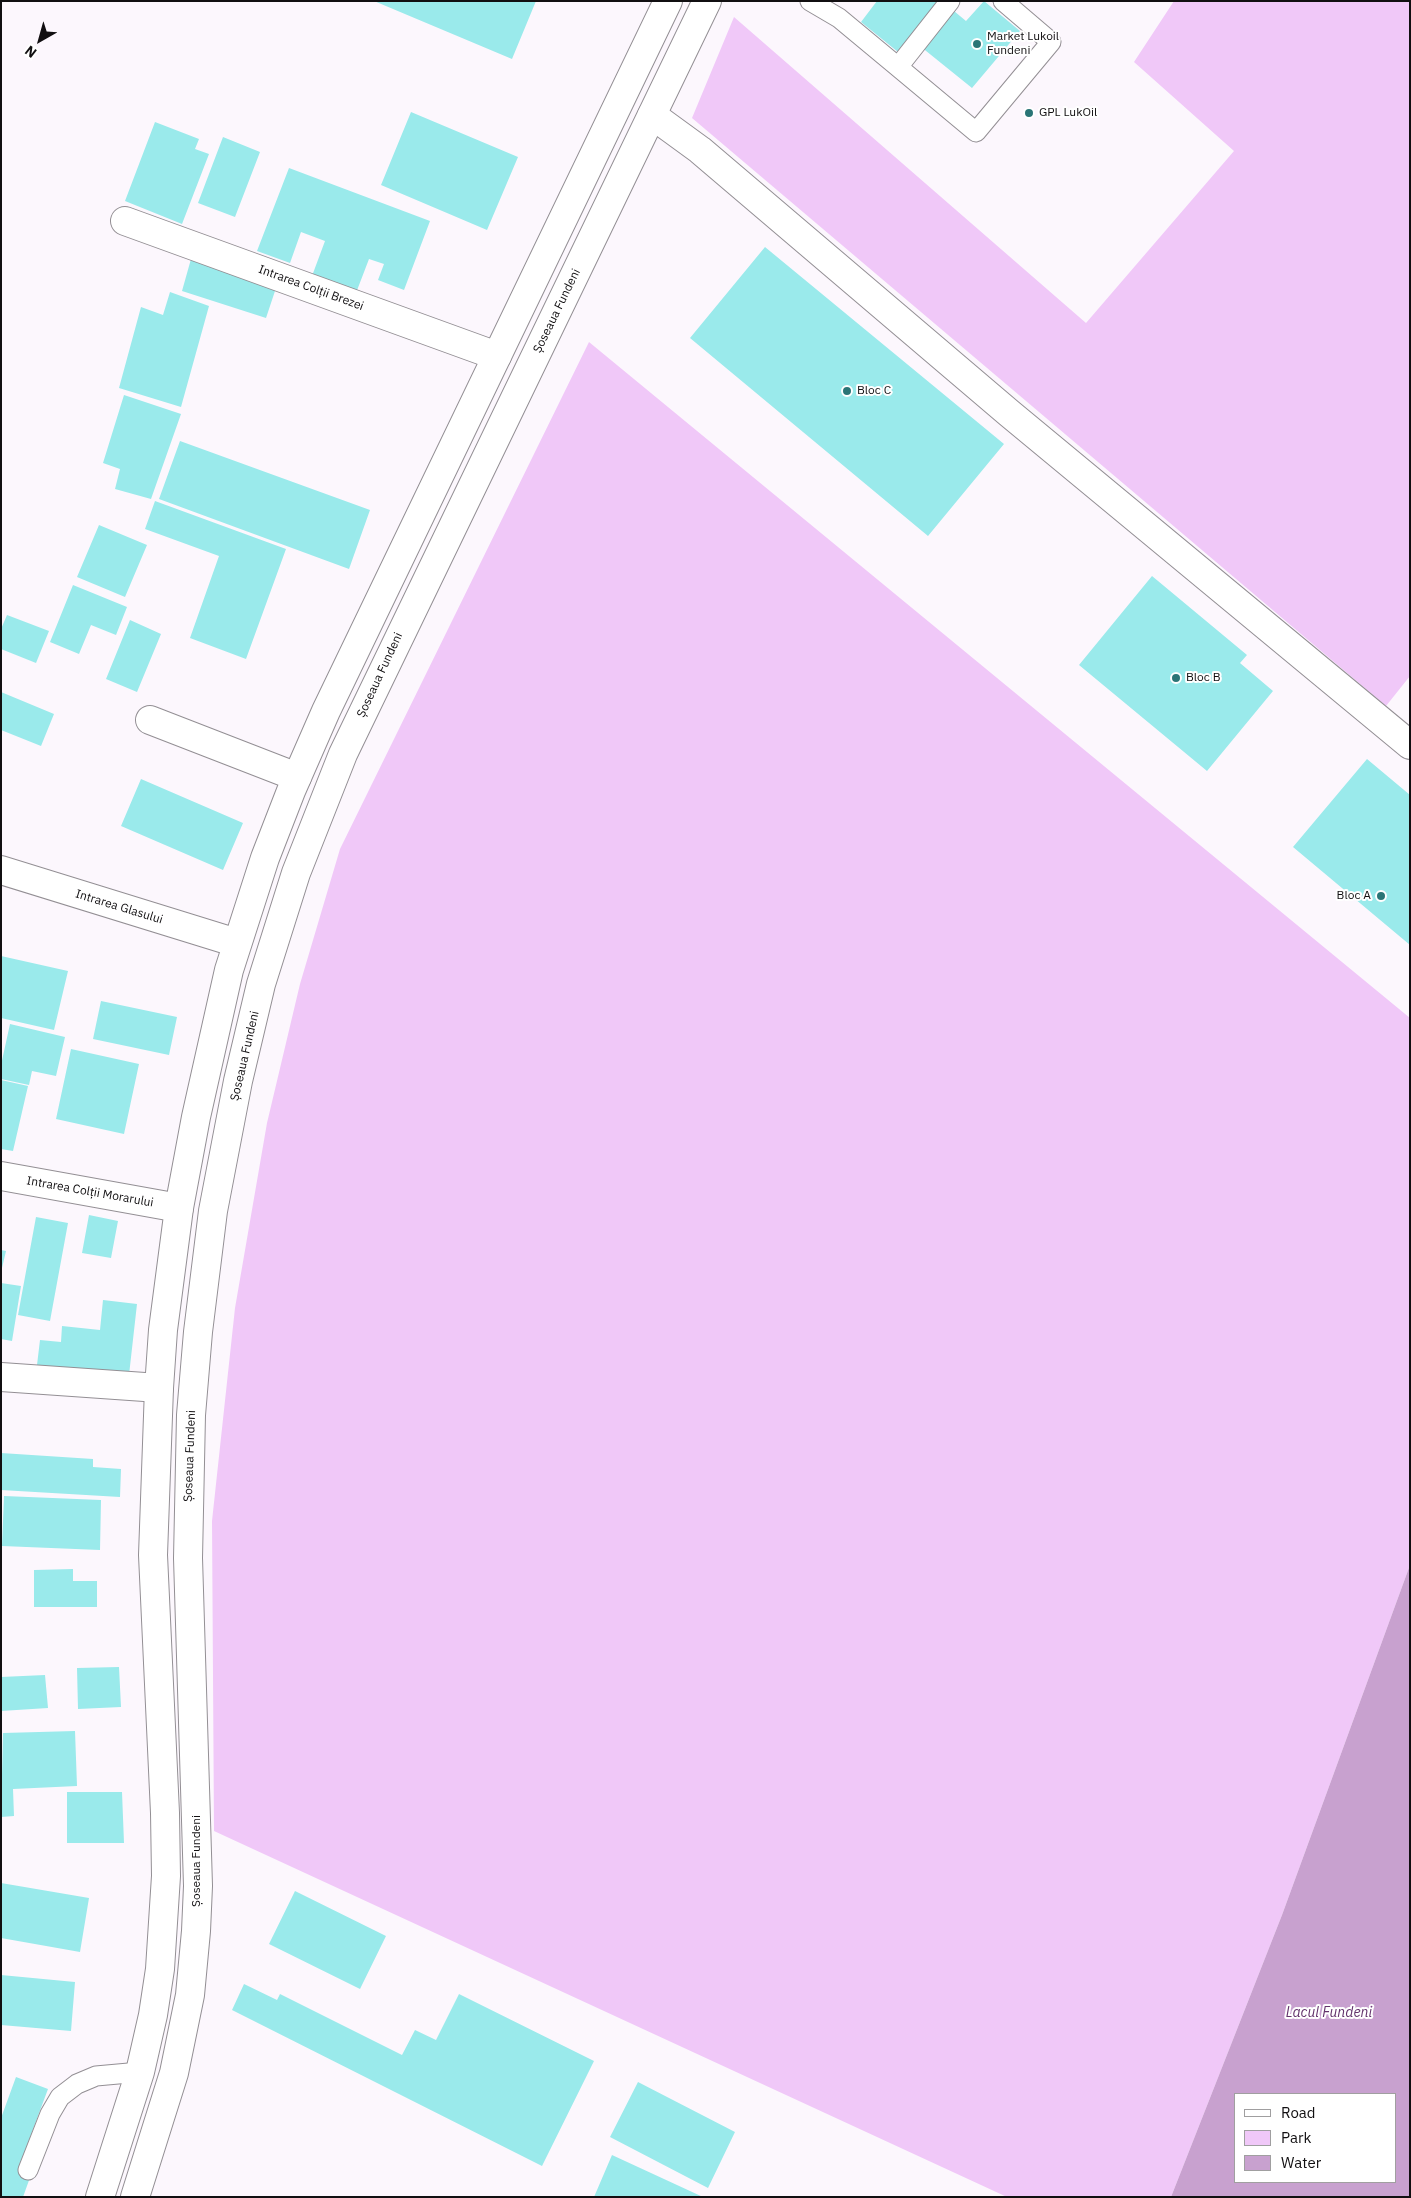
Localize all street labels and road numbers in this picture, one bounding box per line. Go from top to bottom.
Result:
street label: Intrarea Colții Brezei [256,262,366,314]
street label: Șoseaua Fundeni [530,267,584,355]
street label: Șoseaua Fundeni [354,630,406,720]
street label: Intrarea Glasului [74,887,164,927]
street label: Șoseaua Fundeni [228,1010,262,1102]
street label: Intrarea Colții Morarului [25,1174,155,1210]
street label: Șoseaua Fundeni [181,1410,199,1502]
street label: Șoseaua Fundeni [190,1815,204,1907]

